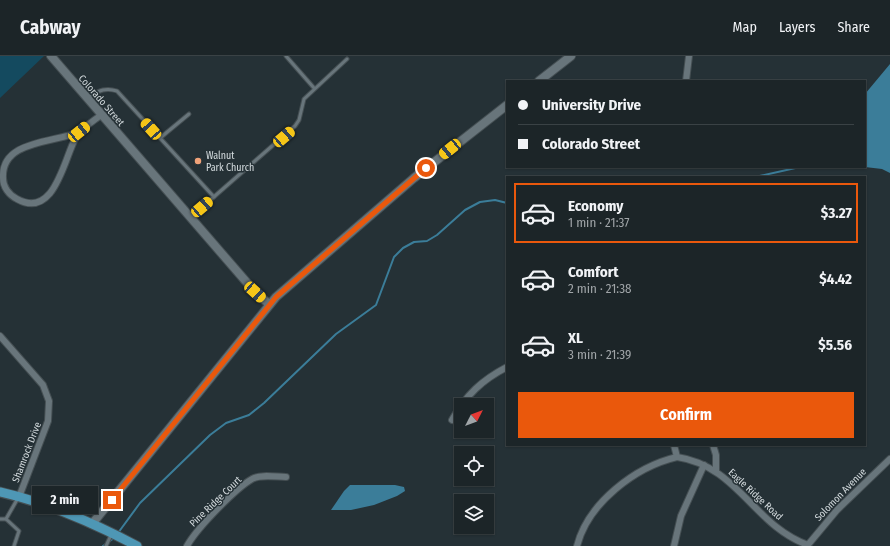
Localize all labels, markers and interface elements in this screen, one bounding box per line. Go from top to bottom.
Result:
text: Cabway [20,16,80,39]
text: Map [733,19,757,36]
text: Layers [779,19,815,36]
text: Share [837,19,870,36]
street label: Colorado Street [76,73,127,129]
text: University Drive [542,96,641,114]
car [139,116,163,142]
car [66,120,92,144]
car [271,125,297,149]
text: Colorado Street [542,135,640,153]
car [437,137,463,161]
place label: Walnut Park Church [206,150,254,174]
marker: Walnut Park Church [193,156,203,166]
route start [417,159,435,177]
car [189,195,215,219]
icon: car [520,195,556,231]
text: Economy [568,197,623,215]
text: $3.27 [821,204,852,222]
text: 1 min · 21:37 [568,215,630,230]
icon: car [520,261,556,297]
text: Comfort [568,263,619,281]
text: $4.42 [819,270,852,288]
car [242,280,268,304]
text: 2 min · 21:38 [568,281,632,296]
icon: car [520,327,556,363]
text: XL [568,329,583,347]
text: $5.56 [818,336,852,354]
text: 3 min · 21:39 [568,347,631,362]
button: Confirm [518,392,854,438]
north arrow [454,398,494,438]
map controls [454,398,494,534]
street label: Shamrock Drive [10,420,44,484]
button: locate [454,446,494,486]
street label: Solomon Avenue [813,466,869,524]
street label: Eagle Ridge Road [726,467,785,523]
street label: Pine Ridge Court [187,473,245,530]
callout: 2 min [32,486,98,514]
route end [103,491,121,509]
text: 2 min [51,492,79,507]
button: layers [454,494,494,534]

